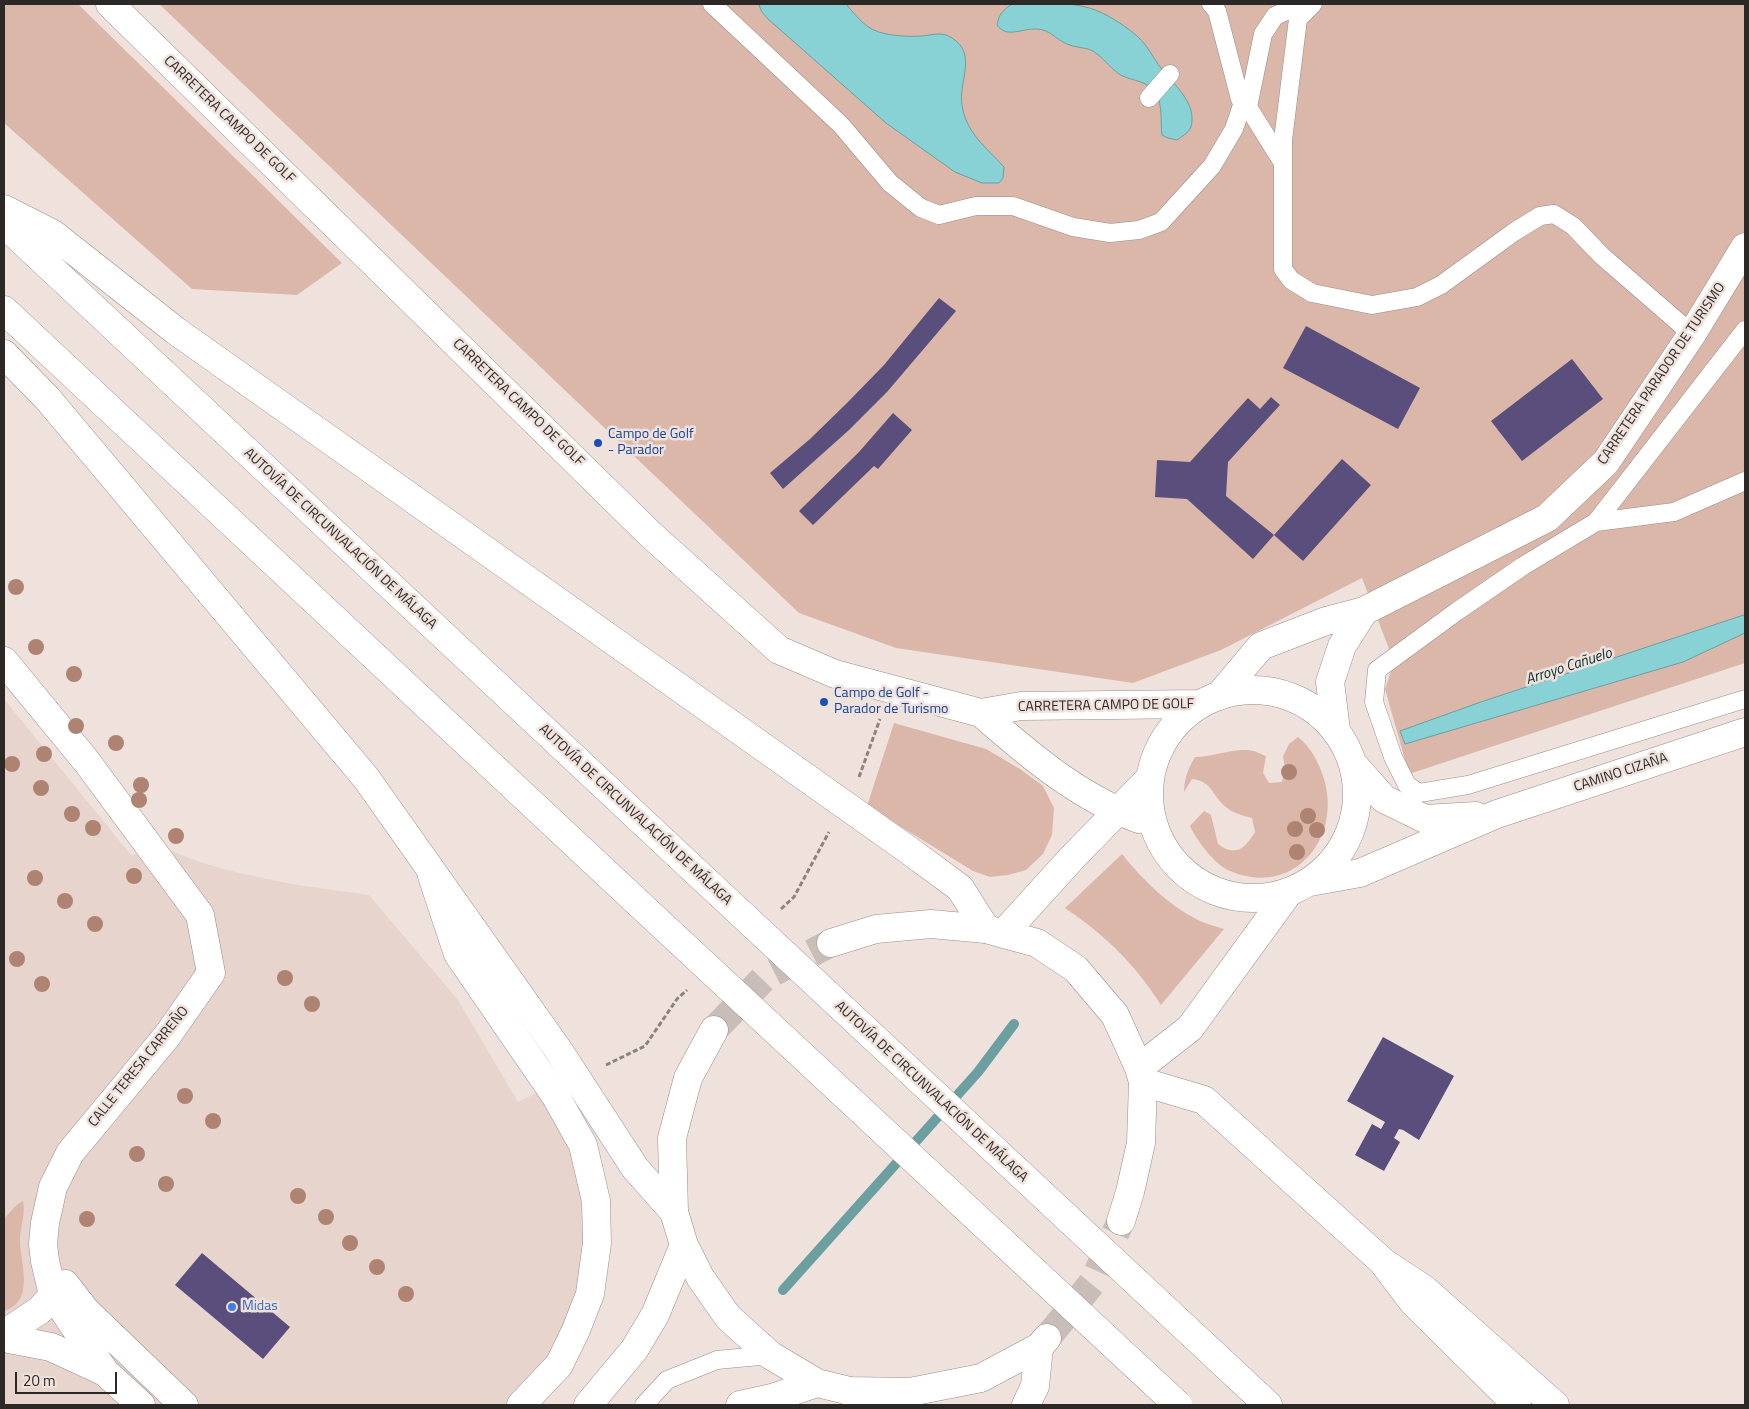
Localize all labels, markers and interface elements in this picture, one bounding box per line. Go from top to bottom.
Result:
street label: CARRETERA CAMPO DE GOLF [160,53,298,187]
street label: CARRETERA PARADOR DE TURISMO [1595,280,1729,468]
street label: CARRETERA CAMPO DE GOLF [449,336,587,470]
place label: Campo de Golf - Parador [608,427,694,460]
marker: Campo de Golf - Parador [592,437,604,449]
street label: AUTOVÍA DE CIRCUNVALACIÓN DE MÁLAGA [240,445,440,633]
water label: Arroyo Cañuelo [1524,645,1614,689]
place label: Campo de Golf - Parador de Turismo [834,686,948,719]
marker: Campo de Golf - Parador de Turismo [818,696,830,708]
street label: CARRETERA CAMPO DE GOLF [1018,696,1194,716]
street label: AUTOVÍA DE CIRCUNVALACIÓN DE MÁLAGA [535,721,735,909]
street label: CAMINO CIZAÑA [1572,750,1670,796]
street label: AUTOVÍA DE CIRCUNVALACIÓN DE MÁLAGA [831,998,1031,1186]
street label: CALLE TERESA CARREÑO [85,1003,193,1131]
place label: Midas [242,1299,278,1315]
marker: Midas [226,1301,238,1313]
scale bar [18,1362,120,1394]
text: 20 m [23,1369,56,1392]

